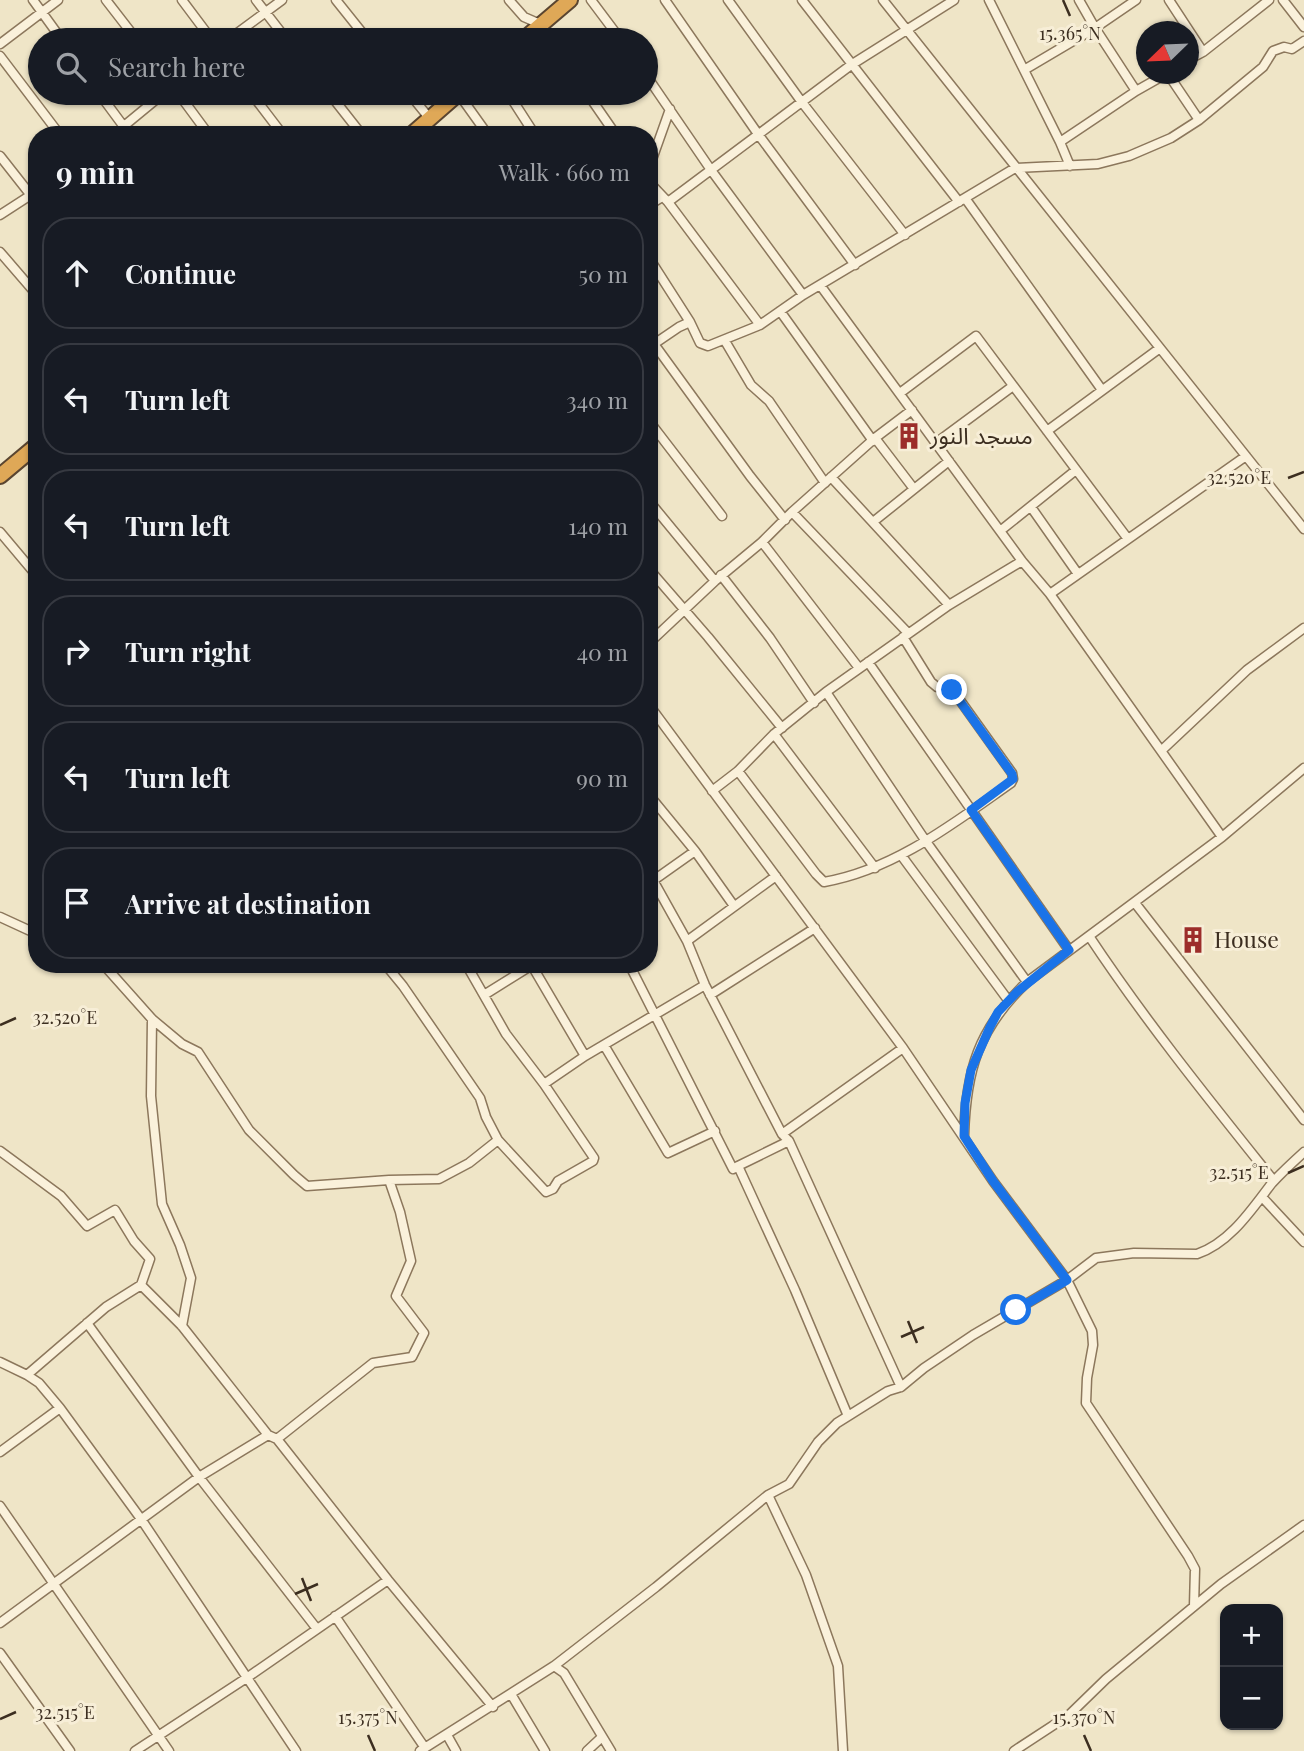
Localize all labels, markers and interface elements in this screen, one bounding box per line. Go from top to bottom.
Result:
text: 15.365°N [1039,21,1101,45]
north arrow [1136,21,1199,84]
search box [28,28,658,105]
icon: search [52,48,90,86]
text: Search here [108,49,245,84]
text: 9 min [56,152,135,192]
text: Walk · 660 m [499,156,630,187]
icon: ahead [58,254,96,292]
text: Continue [125,256,236,291]
text: 50 m [579,258,628,289]
icon: left [58,380,96,418]
text: Turn left [125,382,230,417]
text: 340 m [566,384,628,415]
place label: مسجد النور [929,419,1033,450]
building icon: مسجد النور [894,421,924,451]
text: 32.520°E [1207,465,1271,489]
icon: left [58,506,96,544]
text: Turn left [125,508,230,543]
text: 140 m [568,510,628,541]
icon: right [58,632,96,670]
text: Turn right [125,634,251,669]
text: 40 m [577,636,628,667]
route end [936,674,967,705]
icon: left [58,758,96,796]
text: Turn left [125,760,230,795]
text: 90 m [576,762,628,793]
icon: arrive [58,884,96,922]
text: Arrive at destination [125,886,371,921]
place label: House [1214,923,1279,954]
building icon: House [1178,925,1208,955]
text: 32.520°E [33,1005,97,1029]
text: 32.515°E [1209,1160,1269,1184]
route start [1000,1294,1031,1325]
map controls [1220,1604,1283,1730]
button: + [1220,1604,1283,1667]
button: − [1220,1667,1283,1730]
text: 32.515°E [35,1700,95,1724]
text: 15.375°N [338,1705,398,1729]
text: 15.370°N [1053,1705,1116,1729]

